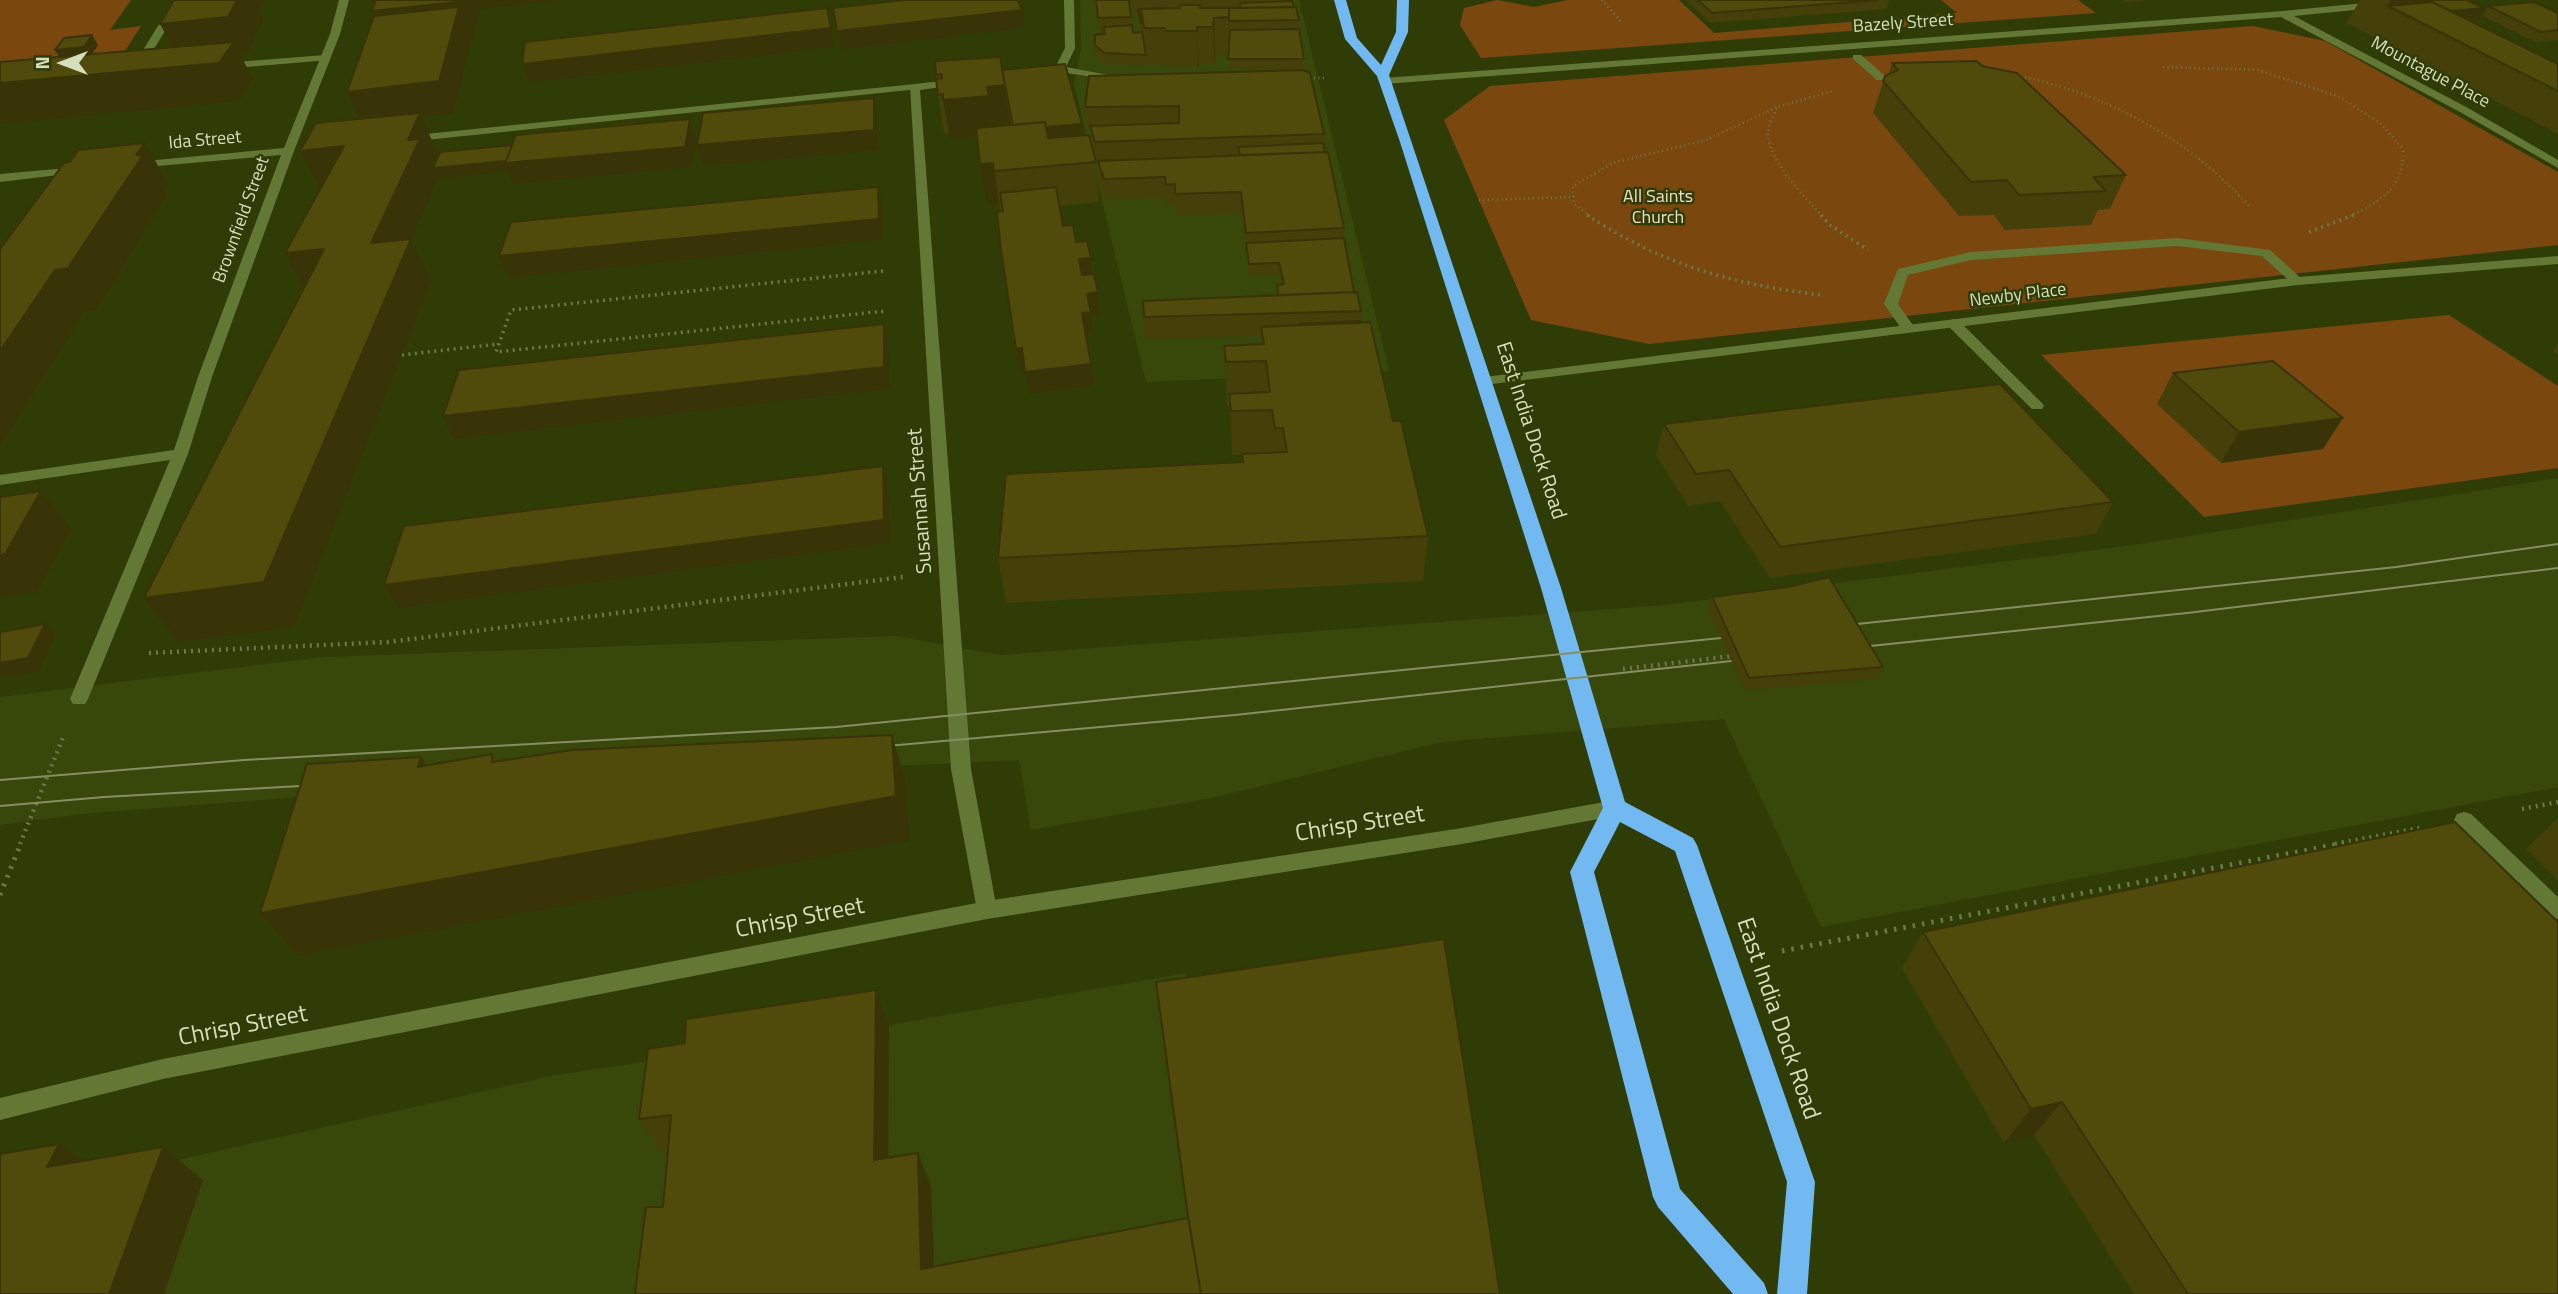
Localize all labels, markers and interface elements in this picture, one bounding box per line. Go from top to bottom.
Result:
street label: Bazely Street [1852,10,1954,38]
north arrow [28,28,98,98]
street label: Mountague Place [2367,33,2493,113]
text: N [27,56,56,70]
street label: Ida Street [168,127,242,155]
street label: Brownfield Street [209,154,275,286]
park label: All Saints Church [1623,187,1693,230]
street label: Newby Place [1968,279,2068,313]
street label: East India Dock Road [1489,339,1571,523]
street label: Susannah Street [903,427,939,575]
street label: Chrisp Street [1293,801,1427,849]
street label: Chrisp Street [733,892,867,946]
street label: East India Dock Road [1729,914,1825,1124]
street label: Chrisp Street [176,1000,310,1054]

